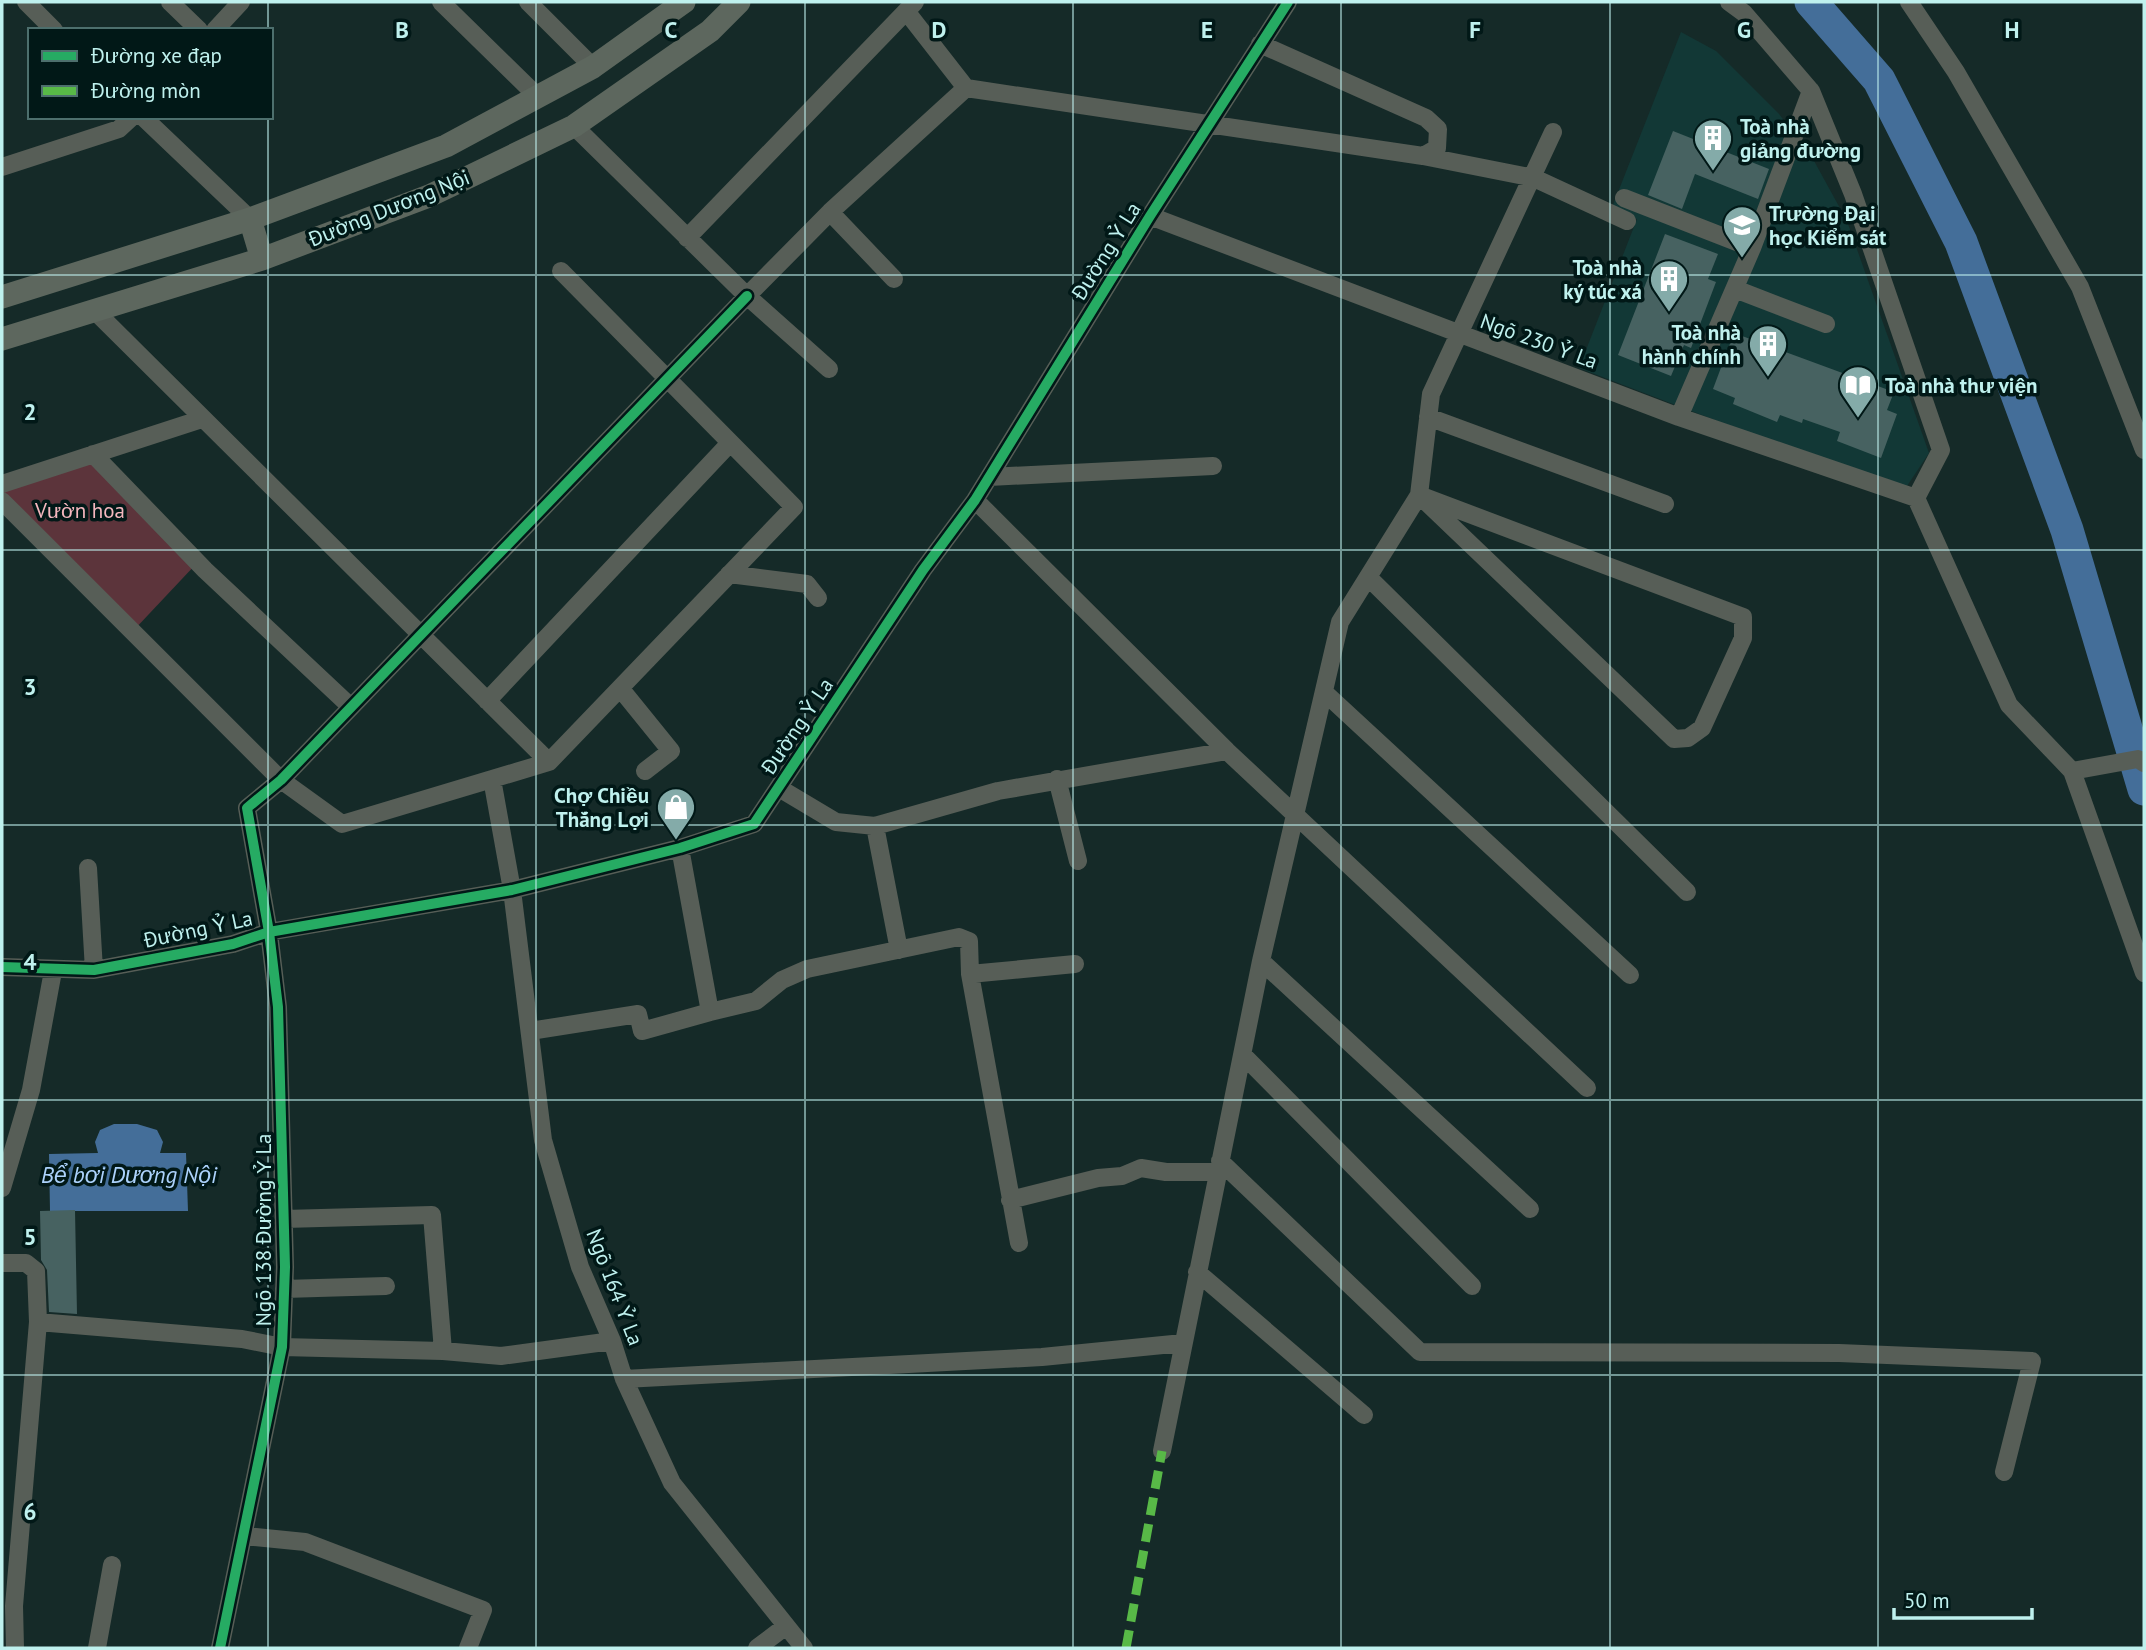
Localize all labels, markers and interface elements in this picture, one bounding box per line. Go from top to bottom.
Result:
text: B [395,15,409,44]
text: C [665,15,678,44]
text: D [932,15,946,44]
text: E [1201,15,1213,44]
text: F [1469,15,1481,44]
text: G [1737,15,1751,44]
text: H [2005,15,2019,44]
legend [28,28,273,119]
text: Đường xe đạp [90,42,222,69]
text: Đường mòn [90,77,201,104]
place label: Toà nhà giảng đường [1740,113,1861,164]
building icon: Toà nhà giảng đường [1692,117,1734,172]
street label: Đường Dương Nội [304,163,474,253]
street label: Đường Ỷ La [1065,197,1147,306]
place label: Trường Đại học Kiểm sát [1769,200,1887,251]
school or university icon: Trường Đại học Kiểm sát [1721,204,1763,259]
place label: Toà nhà ký túc xá [1563,254,1642,305]
building icon: Toà nhà ký túc xá [1648,258,1690,313]
street label: Ngõ 230 Ỷ La [1477,307,1601,375]
place label: Toà nhà hành chính [1642,319,1741,370]
building icon: Toà nhà hành chính [1747,323,1789,378]
library icon: Toà nhà thư viện [1837,364,1879,419]
place label: Toà nhà thư viện [1885,372,2038,399]
text: 2 [23,397,37,426]
park label: Vườn hoa [34,497,125,524]
text: 3 [23,672,37,701]
street label: Đường Ỷ La [754,673,839,780]
place label: Chợ Chiều Thắng Lợi [554,782,649,833]
shop icon: Chợ Chiều Thắng Lợi [655,786,697,841]
street label: Đường Ỷ La [140,904,255,954]
text: 4 [23,947,37,976]
street label: Ngõ 138 Đường Ỷ La [250,1134,277,1326]
water label: Bể bơi Dương Nội [41,1160,218,1189]
text: 5 [23,1222,37,1251]
street label: Ngõ 164 Ỷ La [580,1225,650,1349]
text: 6 [23,1497,37,1526]
scale bar [1894,1576,2032,1620]
text: 50 m [1904,1587,1950,1614]

